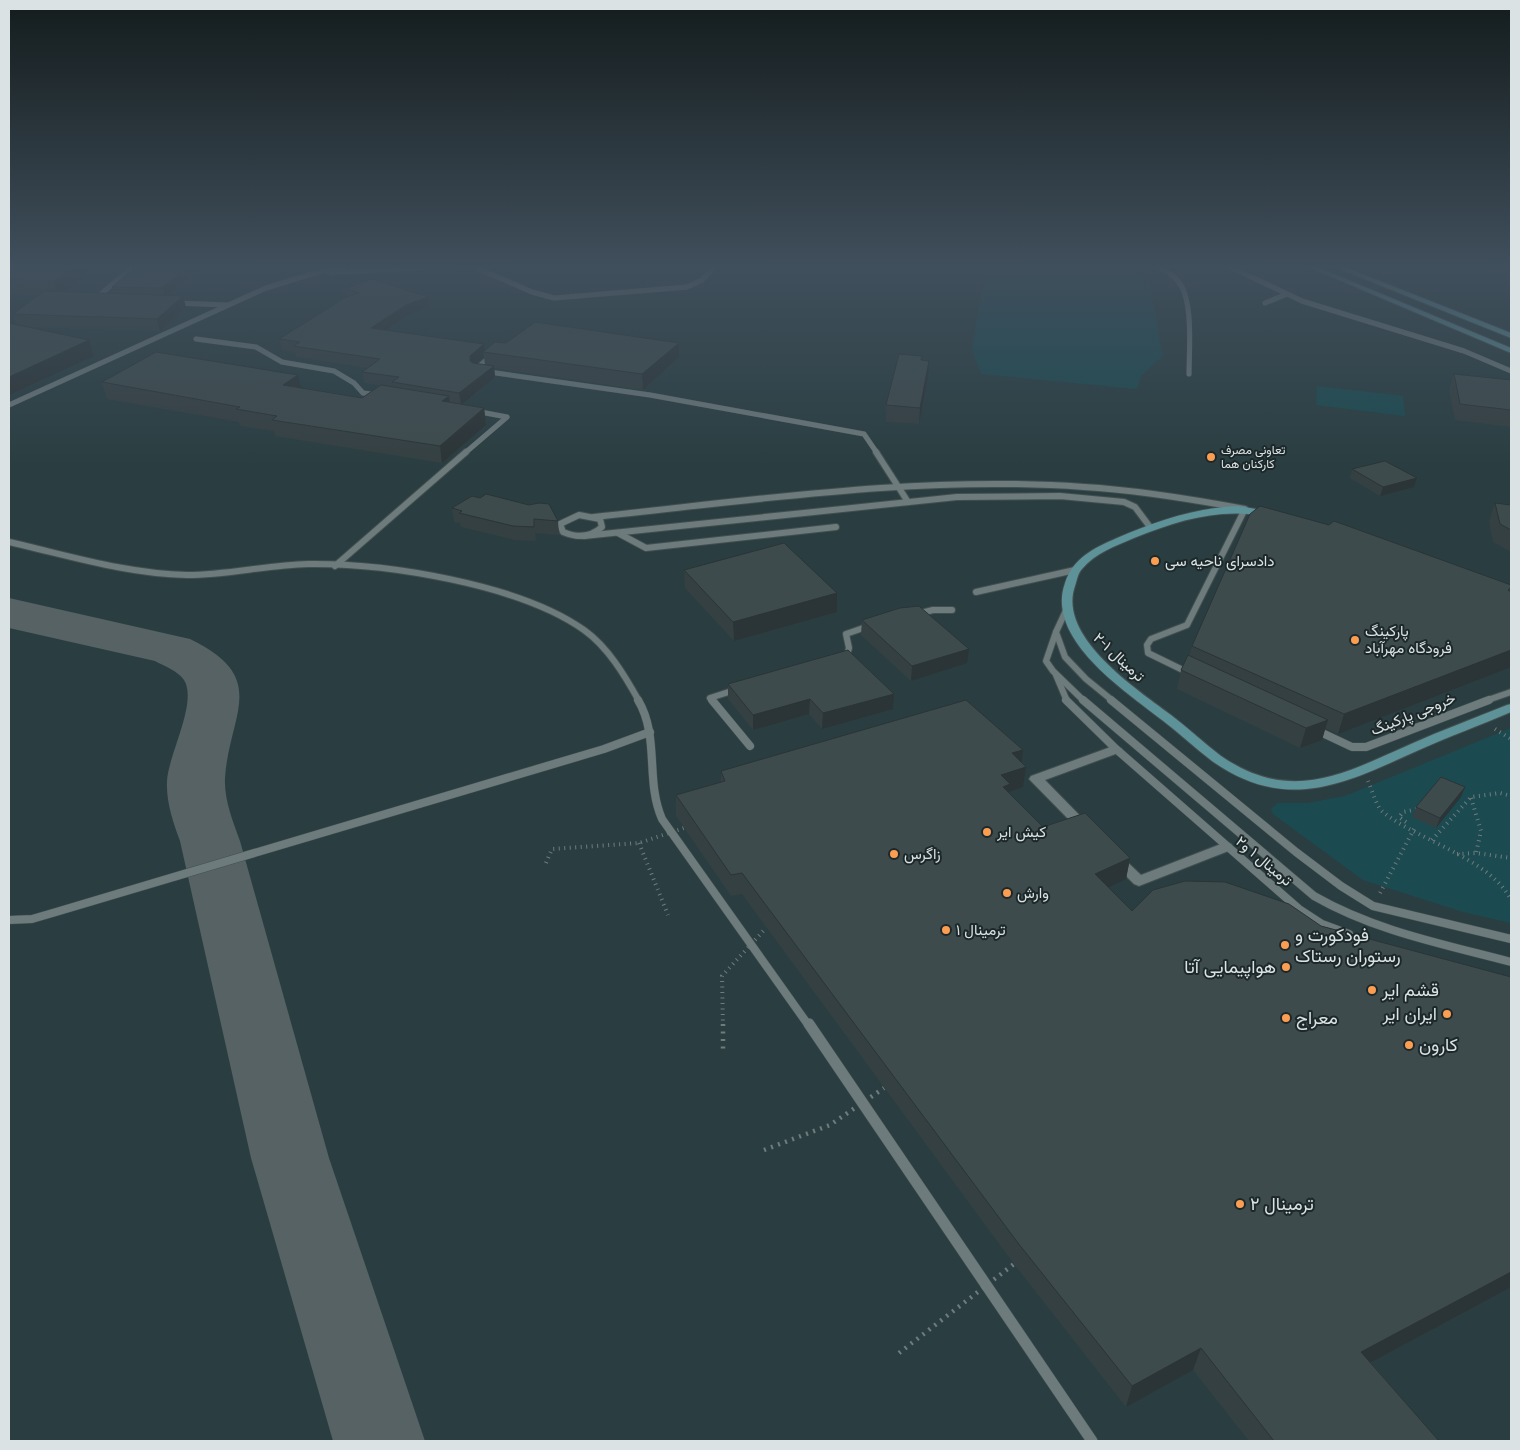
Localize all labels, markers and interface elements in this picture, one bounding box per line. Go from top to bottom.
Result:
place label: تعاونی مصرف کارکنان هما [1221,443,1286,472]
marker: تعاونی مصرف کارکنان هما [1205,451,1217,463]
place label: دادسرای ناحیه سی [1165,552,1274,571]
marker: دادسرای ناحیه سی [1149,555,1161,567]
place label: پارکینگ فرودگاه مهرآباد [1365,622,1452,657]
street label: ترمینال ۱-۲ [1090,629,1149,685]
marker: پارکینگ فرودگاه مهرآباد [1349,634,1361,646]
street label: خروجی پارکینگ [1368,689,1458,740]
place label: کیش ایر [996,823,1046,842]
marker: کیش ایر [981,826,993,838]
street label: ترمینال ۱ و۲ [1232,832,1296,890]
place label: زاگرس [904,845,941,864]
marker: زاگرس [888,848,900,860]
place label: وارش [1017,884,1049,903]
marker: وارش [1001,887,1013,899]
place label: ترمینال ۱ [956,921,1006,939]
marker: ترمینال ۱ [940,924,952,936]
place label: فودکورت و رستوران رستاک [1295,924,1401,967]
marker: فودکورت و رستوران رستاک [1279,939,1291,951]
place label: هواپیمایی آتا [1184,956,1276,979]
marker: هواپیمایی آتا [1280,961,1292,973]
place label: قشم ایر [1381,979,1439,1002]
marker: قشم ایر [1366,984,1378,996]
place label: ایران ایر [1381,1003,1437,1025]
place label: معراج [1296,1007,1338,1030]
marker: ایران ایر [1441,1008,1453,1020]
marker: معراج [1280,1012,1292,1024]
place label: کارون [1419,1034,1458,1056]
marker: کارون [1403,1039,1415,1051]
place label: ترمینال ۲ [1250,1193,1314,1215]
marker: ترمینال ۲ [1234,1198,1246,1210]

